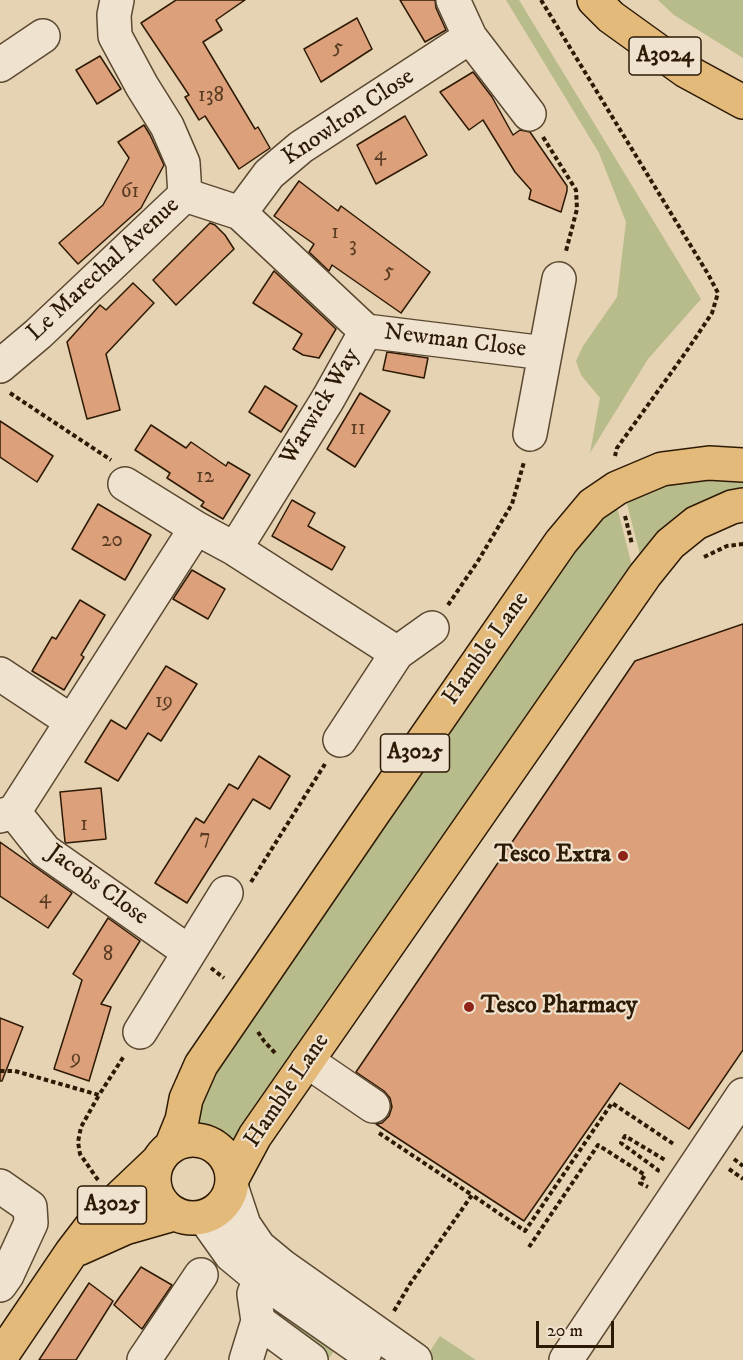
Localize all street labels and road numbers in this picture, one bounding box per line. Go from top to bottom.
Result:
road number: A3024 [629,37,701,75]
street label: Knowlton Close [278,63,420,173]
street label: Le Marechal Avenue [22,192,186,348]
street label: Newman Close [382,319,528,365]
street label: Warwick Way [275,344,367,470]
street label: Hamble Lane [437,587,537,711]
road number: A3025 [380,734,450,772]
street label: Jacobs Close [41,840,153,932]
street label: Hamble Lane [239,1028,337,1154]
road number: A3025 [78,1186,146,1224]

